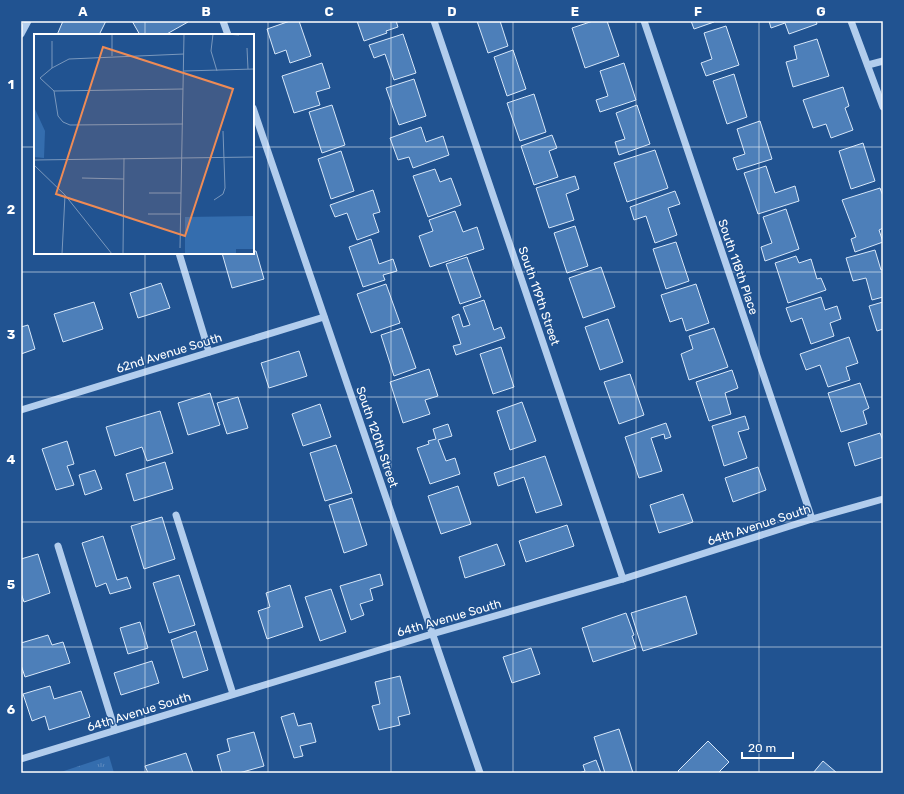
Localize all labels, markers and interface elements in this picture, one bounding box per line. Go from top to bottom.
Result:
text: A [78,4,88,19]
text: B [201,4,211,19]
text: C [324,4,334,19]
text: D [447,4,457,19]
text: E [571,4,579,19]
text: F [694,4,702,19]
text: G [816,4,826,19]
inset map [34,34,254,254]
text: 1 [8,77,14,92]
text: 2 [7,202,15,217]
street label: South 118th Place [715,217,761,317]
street label: South 119th Street [516,245,563,348]
text: 3 [7,327,16,342]
street label: 62nd Avenue South [114,330,224,376]
street label: South 120th Street [353,385,401,490]
text: 4 [7,452,16,467]
street label: 64th Avenue South [706,502,812,548]
text: 5 [7,577,15,592]
street label: 64th Avenue South [395,596,503,640]
street label: 64th Avenue South [85,690,193,734]
text: 6 [7,702,16,717]
scale bar [742,734,793,760]
text: 20 m [748,741,776,755]

